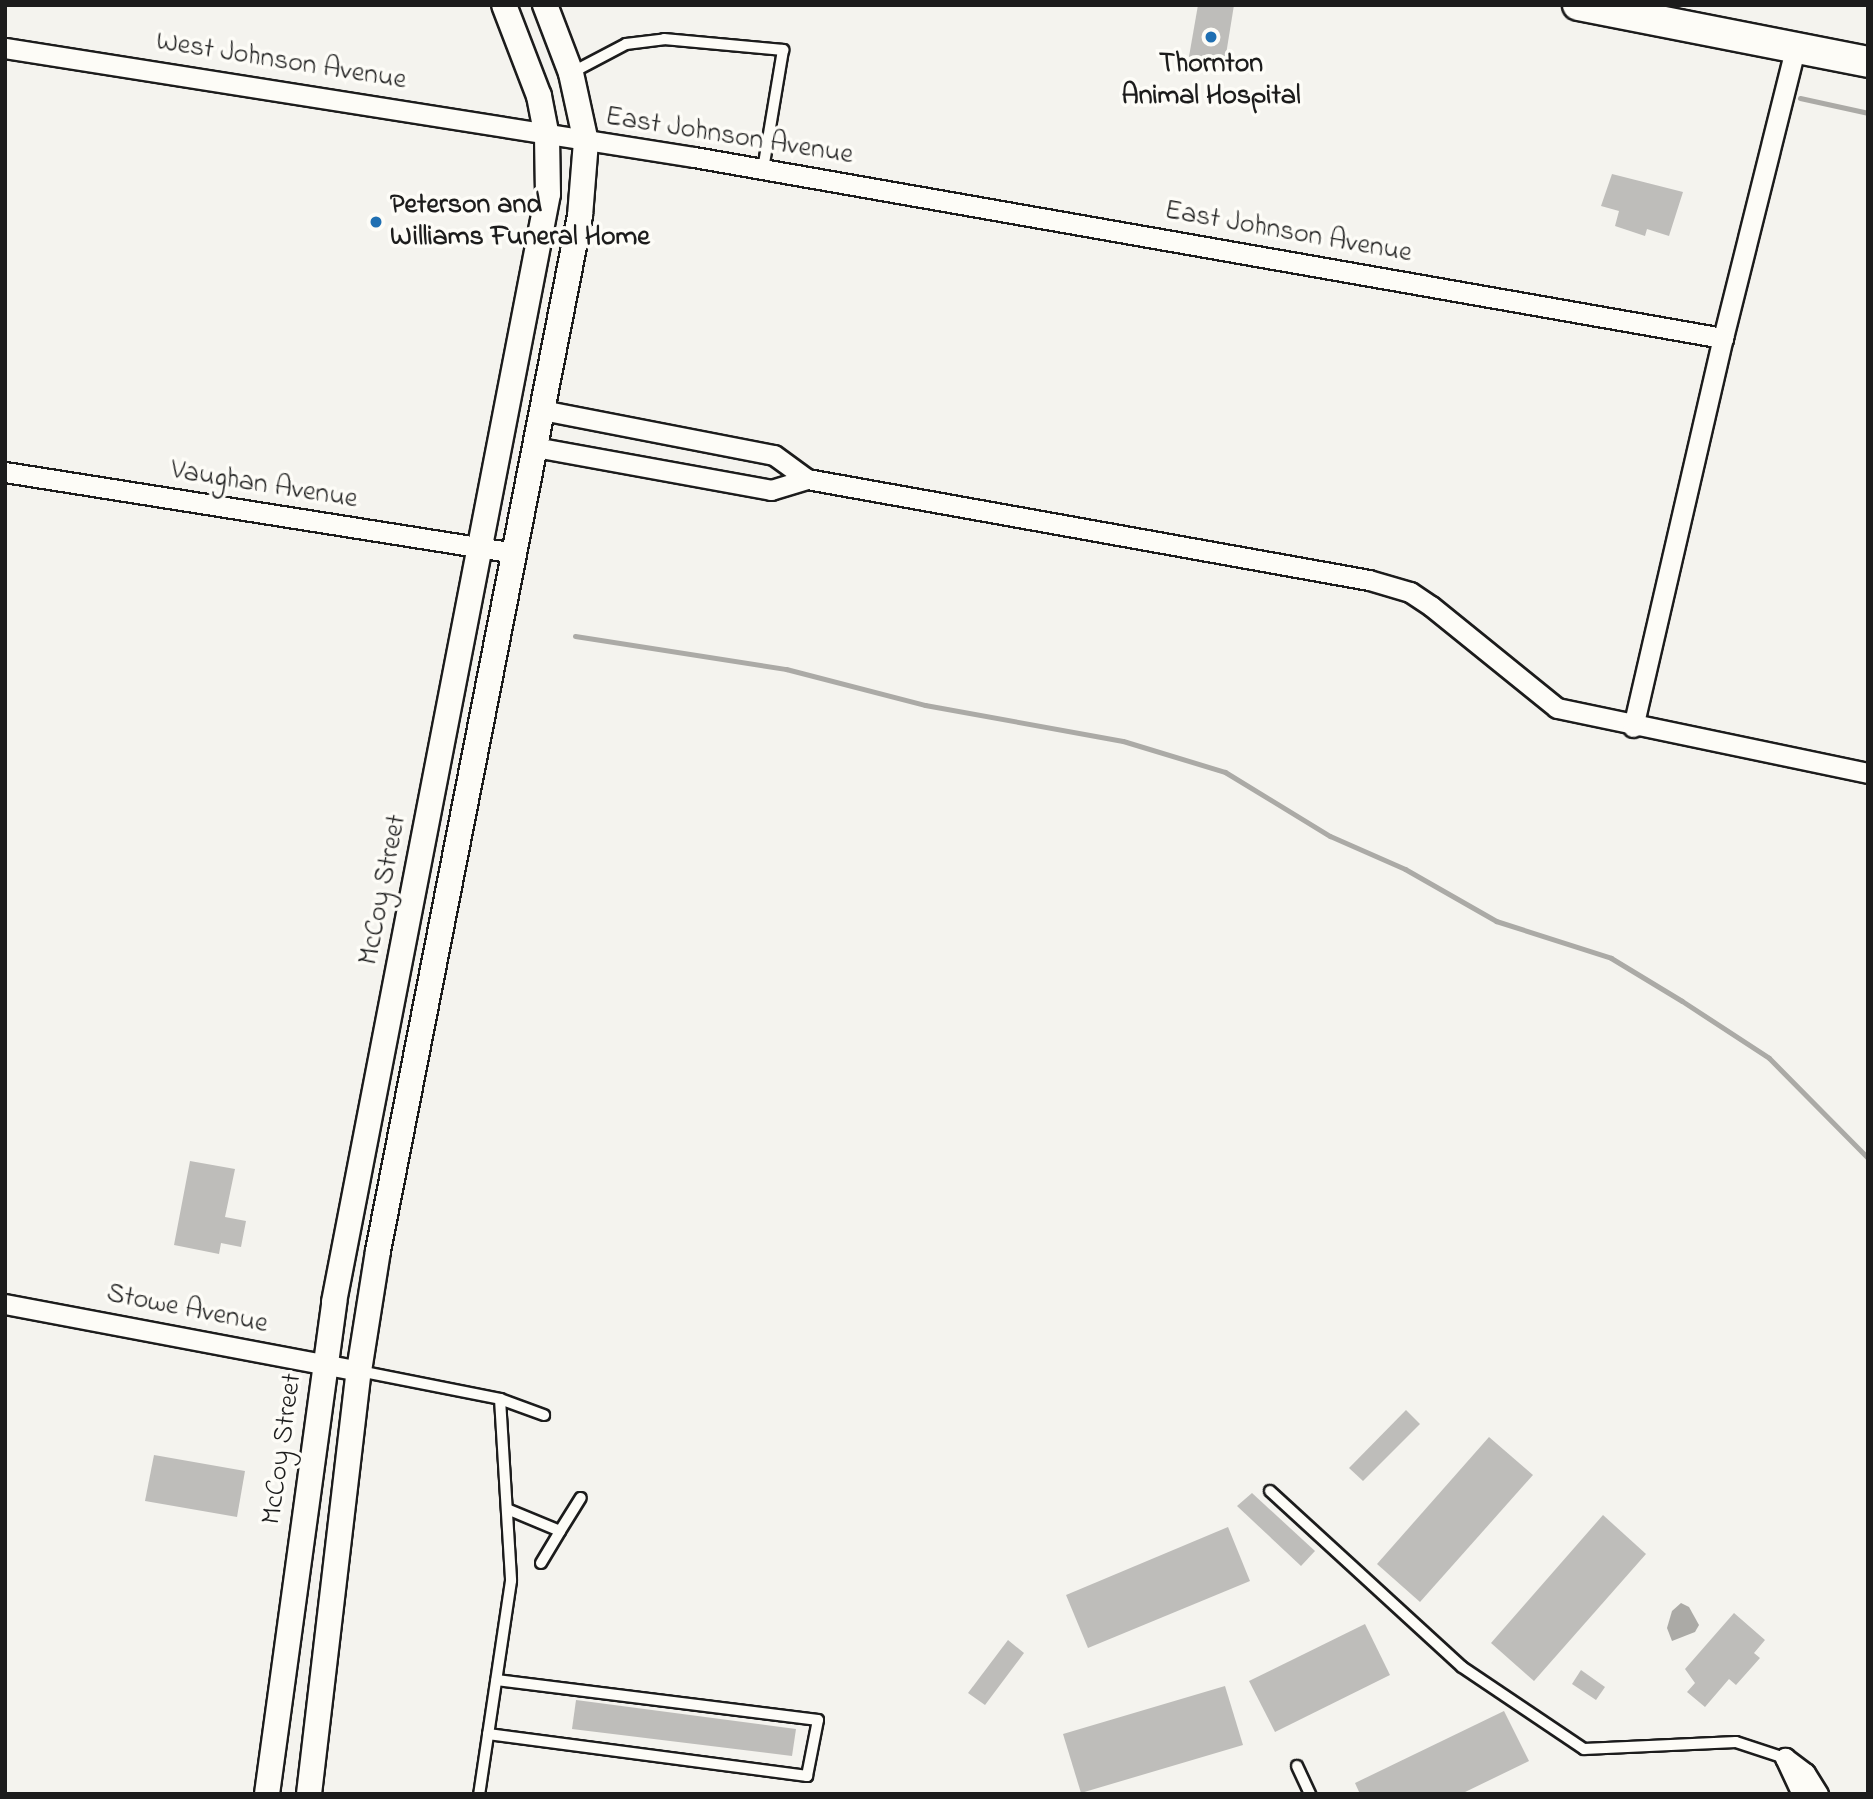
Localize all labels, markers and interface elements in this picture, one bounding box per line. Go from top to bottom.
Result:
street label: West Johnson Avenue [154,26,408,98]
marker: Thornton Animal Hospital [1203,29,1219,45]
place label: Thornton Animal Hospital [1121,48,1301,114]
street label: East Johnson Avenue [603,101,855,173]
place label: Peterson and Williams Funeral Home [390,189,650,255]
street label: East Johnson Avenue [1162,195,1414,271]
marker: Peterson and Williams Funeral Home [368,214,384,230]
street label: Vaughan Avenue [168,455,360,517]
street label: McCoy Street [353,812,415,968]
street label: Stowe Avenue [104,1278,270,1342]
street label: McCoy Street [256,1371,310,1527]

